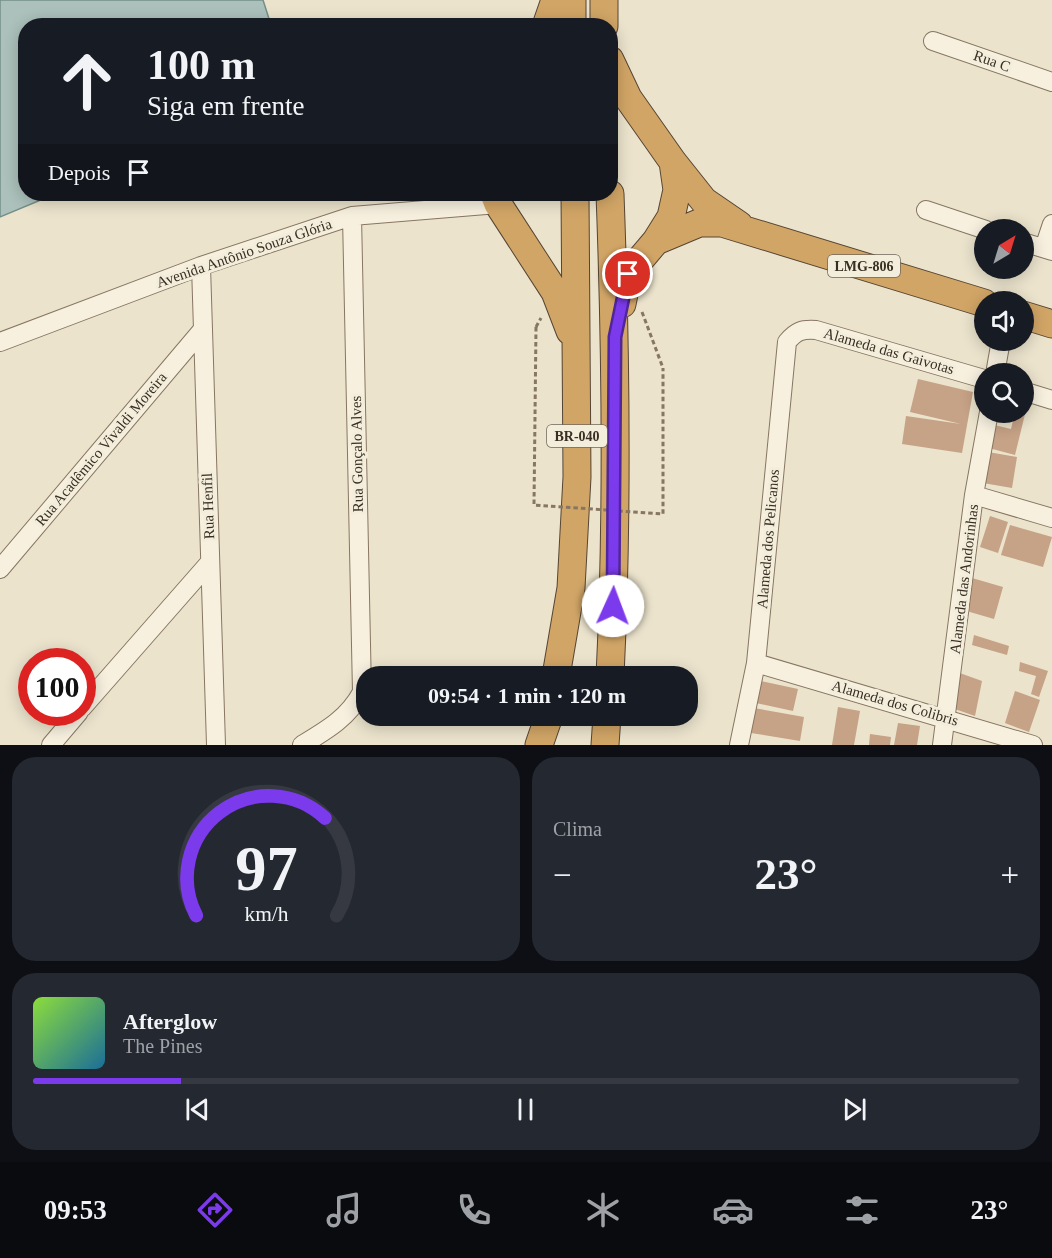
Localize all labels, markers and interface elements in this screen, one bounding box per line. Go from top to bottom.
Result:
icon: ahead [48,42,126,120]
text: 100 m [147,42,256,88]
street label: Rua C [971,47,1013,75]
text: Siga em frente [147,91,304,121]
icon: arrive [122,156,155,189]
text: Depois [48,160,110,185]
street label: Avenida Antônio Souza Glória [154,215,334,291]
north arrow [974,219,1034,279]
map controls [974,219,1034,423]
pin [602,248,653,299]
road number: LMG-806 [828,255,900,277]
icon: arrive [611,257,644,290]
button: sound [974,291,1034,351]
street label: Alameda das Gaivotas [822,325,956,377]
button: search [974,363,1034,423]
street label: Rua Acadêmico Vivaldi Moreira [32,369,170,529]
street label: Rua Gonçalo Alves [348,395,366,512]
road number: BR-040 [547,425,607,447]
street label: Alameda dos Pelicanos [754,468,782,609]
street label: Rua Henfil [199,473,217,539]
street label: Alameda das Andorinhas [947,503,981,655]
position arrow [581,574,645,638]
speed limit sign: 100 [18,648,96,726]
street label: Alameda dos Colibris [830,677,960,729]
text: 09:54 · 1 min · 120 m [428,683,626,708]
text: Clima [553,818,602,840]
text: 97 [235,834,297,903]
text: 23° [755,849,818,899]
text: − [553,857,572,893]
text: + [1000,857,1019,893]
text: km/h [244,902,288,926]
text: Afterglow [123,1009,217,1034]
text: The Pines [123,1035,202,1057]
icon: previous [181,1093,214,1126]
icon: pause [509,1093,542,1126]
icon: next [838,1093,871,1126]
icon: directions [194,1189,236,1231]
icon: music [323,1189,365,1231]
icon: phone [453,1189,495,1231]
icon: climate [582,1189,624,1231]
icon: car [712,1189,754,1231]
icon: filters [841,1189,883,1231]
text: 09:53 [44,1195,107,1225]
text: 23° [970,1195,1008,1225]

